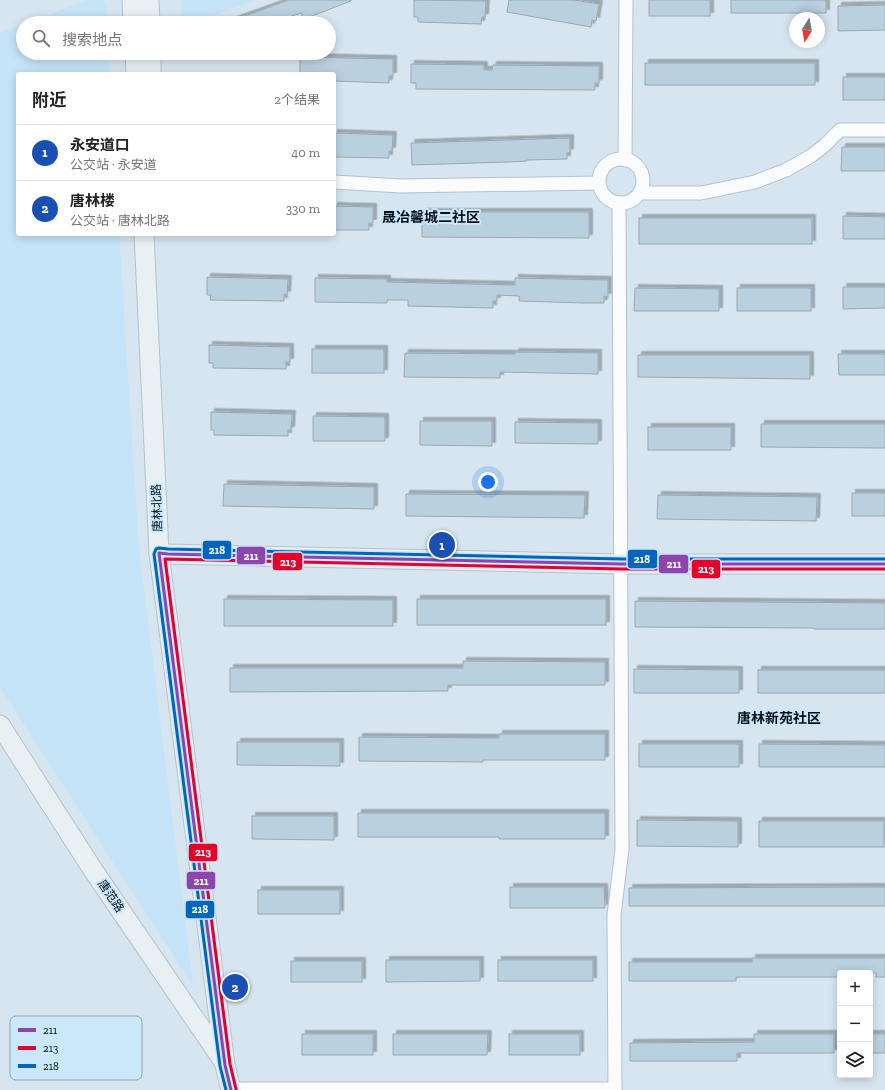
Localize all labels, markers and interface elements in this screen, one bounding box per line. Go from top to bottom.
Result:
north arrow [789,12,825,48]
search box [16,16,336,60]
icon: search [30,27,52,49]
text: 搜索地点 [62,31,122,49]
text: 附近 [32,90,66,110]
text: 2个结果 [274,92,320,107]
text: 永安道口 [70,136,130,154]
text: 1 [42,145,48,160]
text: 40 m [291,145,320,160]
text: 公交站 · 永安道 [70,157,157,172]
text: 唐林楼 [70,192,115,210]
text: 2 [42,201,48,216]
text: 330 m [286,201,320,216]
district label: 晟冶馨城二社区 [382,209,480,226]
text: 公交站 · 唐林北路 [70,213,170,228]
your location [478,472,498,492]
street label: 唐林北路 [149,484,165,532]
pin: 1 [429,530,455,560]
line badge: 218 [202,540,232,560]
text: 218 [209,544,225,557]
line badge: 211 [236,546,266,565]
line badge: 218 [627,549,658,569]
text: 211 [244,550,259,563]
line badge: 213 [272,552,303,571]
text: 218 [634,553,650,566]
line badge: 211 [658,554,689,574]
text: 213 [280,556,296,569]
text: 211 [667,558,682,571]
line badge: 213 [691,559,721,579]
text: 213 [698,563,714,576]
district label: 唐林新苑社区 [737,710,821,727]
line badge: 213 [188,843,218,862]
text: 213 [195,846,211,859]
line badge: 211 [186,871,216,890]
text: 211 [194,875,209,888]
street label: 唐范路 [95,877,127,915]
line badge: 218 [185,900,215,919]
text: 218 [192,903,208,916]
map controls [837,970,873,1078]
button: + [837,970,873,1006]
pin: 2 [222,972,248,1002]
button: − [837,1006,873,1042]
legend [10,1016,142,1080]
text: 211 [43,1024,58,1037]
text: 213 [43,1042,58,1055]
button: layers [837,1042,873,1078]
text: 218 [43,1060,59,1073]

